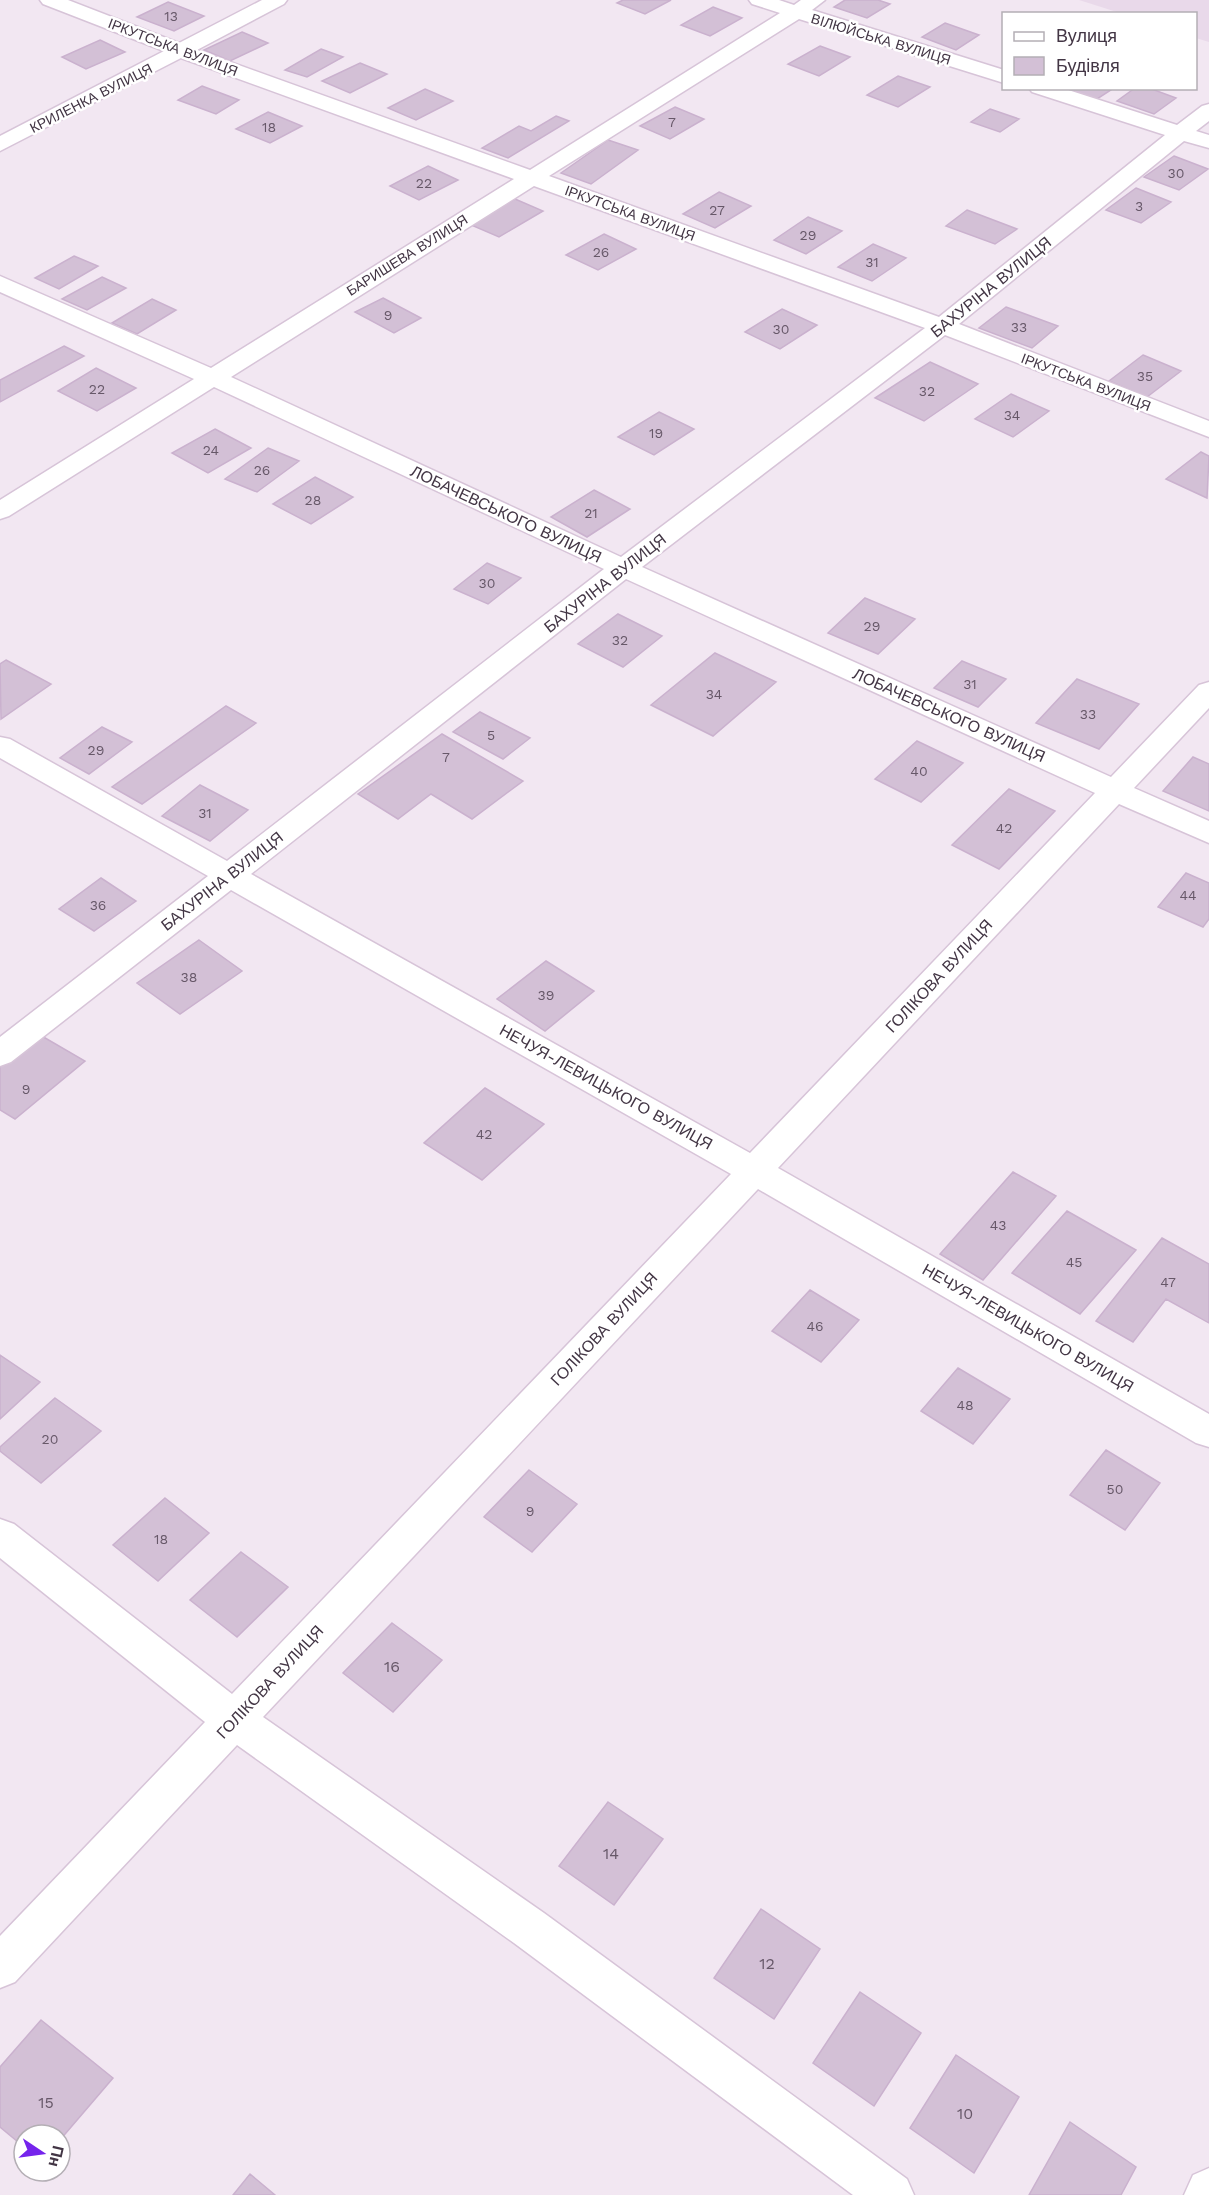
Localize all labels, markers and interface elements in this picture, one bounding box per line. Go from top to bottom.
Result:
house number: 13 [164,8,178,24]
street label: ВІЛЮЙСЬКА ВУЛИЦЯ [809,9,953,68]
legend [1002,12,1197,90]
street label: ІРКУТСЬКА ВУЛИЦЯ [106,15,240,79]
text: Вулиця [1056,25,1117,46]
text: Будівля [1056,55,1120,76]
street label: КРИЛЕНКА ВУЛИЦЯ [27,60,155,136]
house number: 7 [668,114,676,130]
house number: 18 [262,119,276,135]
house number: 30 [1168,165,1184,181]
house number: 22 [416,175,432,191]
street label: ІРКУТСЬКА ВУЛИЦЯ [563,182,697,244]
house number: 3 [1135,198,1143,214]
house number: 27 [709,202,725,218]
street label: БАРИШЕВА ВУЛИЦЯ [343,211,471,299]
house number: 29 [800,227,816,243]
street label: БАХУРІНА ВУЛИЦЯ [927,233,1055,341]
house number: 26 [593,244,609,260]
house number: 31 [865,254,879,270]
house number: 9 [384,307,392,323]
house number: 33 [1011,319,1027,335]
house number: 30 [773,321,789,337]
street label: ІРКУТСЬКА ВУЛИЦЯ [1019,350,1153,414]
house number: 35 [1137,368,1153,384]
house number: 22 [89,381,105,397]
house number: 32 [919,383,935,399]
house number: 34 [1004,407,1020,423]
house number: 19 [649,425,663,441]
house number: 24 [203,442,219,458]
street label: ЛОБАЧЕВСЬКОГО ВУЛИЦЯ [408,461,604,567]
house number: 26 [254,462,270,478]
house number: 28 [305,492,321,508]
house number: 21 [584,505,598,521]
street label: БАХУРІНА ВУЛИЦЯ [540,529,670,637]
house number: 30 [479,575,495,591]
house number: 29 [864,618,880,634]
house number: 32 [612,632,628,648]
street label: ЛОБАЧЕВСЬКОГО ВУЛИЦЯ [850,664,1048,766]
house number: 31 [963,676,977,692]
house number: 34 [706,686,722,702]
house number: 33 [1080,706,1096,722]
house number: 5 [487,727,495,743]
house number: 29 [88,742,104,758]
house number: 7 [442,749,450,765]
house number: 40 [910,763,928,779]
house number: 31 [198,805,212,821]
house number: 42 [996,820,1012,836]
street label: БАХУРІНА ВУЛИЦЯ [157,827,287,935]
house number: 44 [1179,887,1197,903]
house number: 36 [90,897,106,913]
street label: ГОЛІКОВА ВУЛИЦЯ [882,915,996,1037]
house number: 38 [181,969,197,985]
house number: 39 [538,987,554,1003]
street label: НЕЧУЯ-ЛЕВИЦЬКОГО ВУЛИЦЯ [496,1020,716,1154]
house number: 9 [22,1081,30,1097]
house number: 42 [476,1126,492,1142]
house number: 43 [990,1217,1006,1233]
house number: 45 [1066,1254,1082,1270]
street label: НЕЧУЯ-ЛЕВИЦЬКОГО ВУЛИЦЯ [919,1260,1137,1396]
street label: ГОЛІКОВА ВУЛИЦЯ [547,1268,661,1390]
house number: 47 [1160,1274,1176,1290]
house number: 46 [806,1318,824,1334]
house number: 48 [956,1397,974,1413]
house number: 20 [42,1431,58,1447]
house number: 50 [1107,1481,1123,1497]
house number: 9 [526,1503,534,1519]
house number: 18 [154,1531,168,1547]
street label: ГОЛІКОВА ВУЛИЦЯ [213,1621,327,1743]
house number: 16 [384,1657,400,1676]
house number: 14 [603,1844,619,1863]
house number: 12 [759,1954,775,1973]
house number: 15 [38,2093,54,2112]
house number: 10 [957,2104,973,2123]
north arrow [12,2123,72,2183]
text: Пн [44,2144,68,2169]

